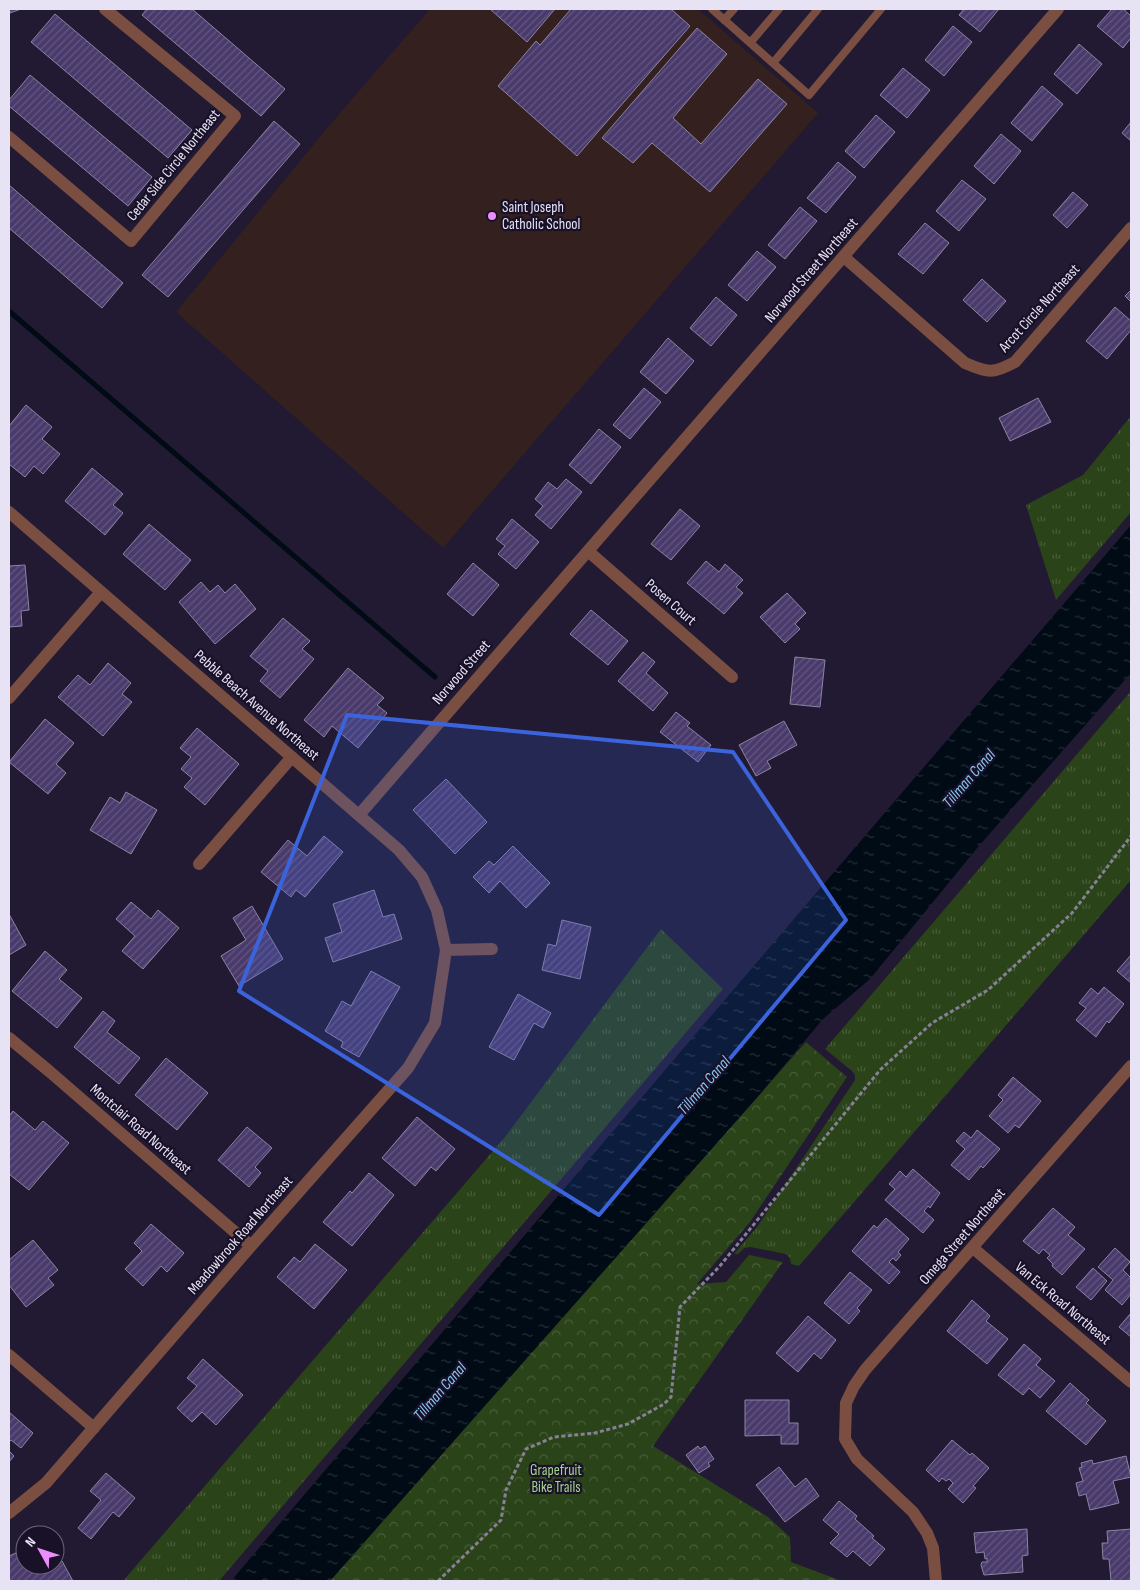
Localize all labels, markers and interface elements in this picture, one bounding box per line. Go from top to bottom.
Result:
street label: Cedar Side Circle Northeast [123,105,225,225]
place label: Saint Joseph Catholic School [502,198,580,234]
marker: Saint Joseph Catholic School [486,210,498,222]
street label: Norwood Street Northeast [761,214,862,327]
street label: Arcot Circle Northeast [994,260,1084,357]
street label: Posen Court [641,575,700,630]
street label: Norwood Street [428,636,495,709]
street label: Pebble Beach Avenue Northeast [190,646,323,765]
water label: Tillman Canal [939,745,1000,812]
water label: Tillman Canal [674,1052,735,1119]
street label: Montclair Road Northeast [86,1080,196,1179]
street label: Meadowbrook Road Northeast [184,1172,297,1299]
street label: Omega Street Northeast [915,1184,1010,1289]
street label: Van Eck Road Northeast [1011,1258,1115,1349]
water label: Tillman Canal [410,1358,471,1425]
park label: Grapefruit Bike Trails [530,1461,582,1497]
north arrow [15,1525,65,1575]
text: N [22,1534,39,1550]

